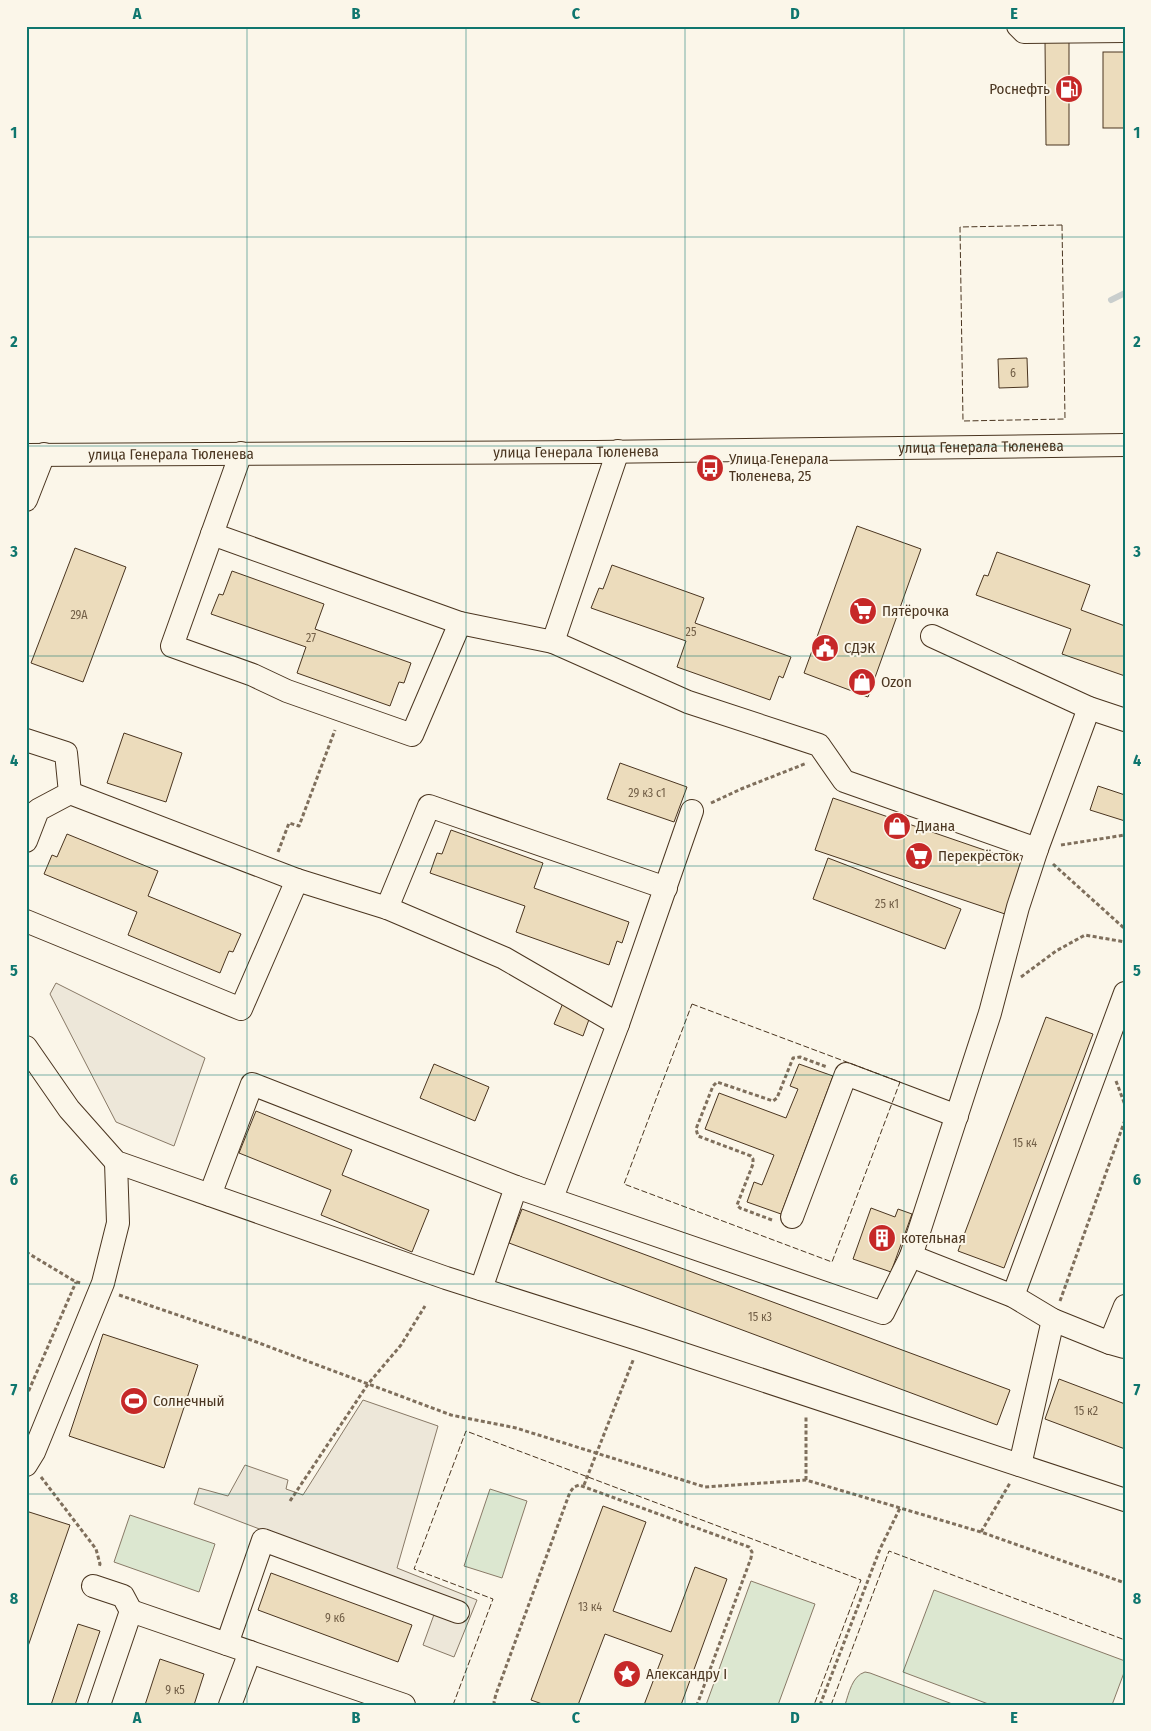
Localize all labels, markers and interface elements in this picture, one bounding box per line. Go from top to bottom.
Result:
text: A [132,4,142,23]
text: B [352,4,361,23]
text: C [572,4,581,23]
text: D [790,4,800,23]
text: E [1010,4,1018,23]
fuel station icon: Роснефть [1054,74,1084,104]
place label: Роснефть [989,80,1050,98]
text: 1 [11,123,17,142]
text: 1 [1134,123,1140,142]
text: 2 [9,332,18,351]
text: 2 [1132,332,1141,351]
house number: 6 [1010,366,1016,380]
street label: улица Генерала Тюленева [898,437,1064,457]
street label: улица Генерала Тюленева [493,442,659,462]
street label: улица Генерала Тюленева [88,445,254,464]
place label: Улица Генерала Тюленева, 25 [728,450,829,485]
bus stop icon: Улица Генерала Тюленева, 25 [695,453,725,483]
text: 3 [9,542,18,561]
text: 3 [1132,542,1141,561]
supermarket icon: Пятёрочка [848,596,878,626]
place label: Пятёрочка [882,602,949,620]
house number: 29А [70,608,88,622]
house number: 25 [686,625,697,639]
house number: 27 [306,631,316,645]
public building icon: СДЭК [810,633,840,663]
place label: СДЭК [844,639,875,657]
shop icon: Ozon [847,667,877,697]
place label: Ozon [881,673,912,691]
text: 4 [10,751,18,770]
text: 4 [1133,751,1141,770]
house number: 29 к3 с1 [628,786,666,800]
shop icon: Диана [882,811,912,841]
place label: Диана [915,817,955,835]
supermarket icon: Перекрёсток [904,841,934,871]
place label: Перекрёсток [938,847,1019,865]
house number: 25 к1 [875,897,899,911]
text: 5 [10,961,18,980]
text: 5 [1133,961,1141,980]
house number: 15 к4 [1013,1136,1037,1150]
text: 6 [10,1170,18,1189]
text: 6 [1133,1170,1141,1189]
building icon: котельная [867,1223,897,1253]
place label: котельная [901,1229,966,1247]
house number: 15 к3 [748,1310,772,1324]
text: 7 [11,1380,18,1399]
text: 7 [1134,1380,1141,1399]
sports icon: Солнечный [119,1386,149,1416]
place label: Солнечный [153,1392,225,1410]
house number: 15 к2 [1074,1404,1098,1418]
text: 8 [10,1589,19,1608]
text: 8 [1133,1589,1142,1608]
house number: 13 к4 [578,1600,602,1614]
house number: 9 к6 [325,1611,345,1625]
place icon: Александру I [612,1659,642,1689]
place label: Александру I [646,1665,727,1683]
house number: 9 к5 [165,1683,185,1697]
text: A [132,1708,142,1727]
text: B [352,1708,361,1727]
text: C [572,1708,581,1727]
text: D [790,1708,800,1727]
text: E [1010,1708,1018,1727]

